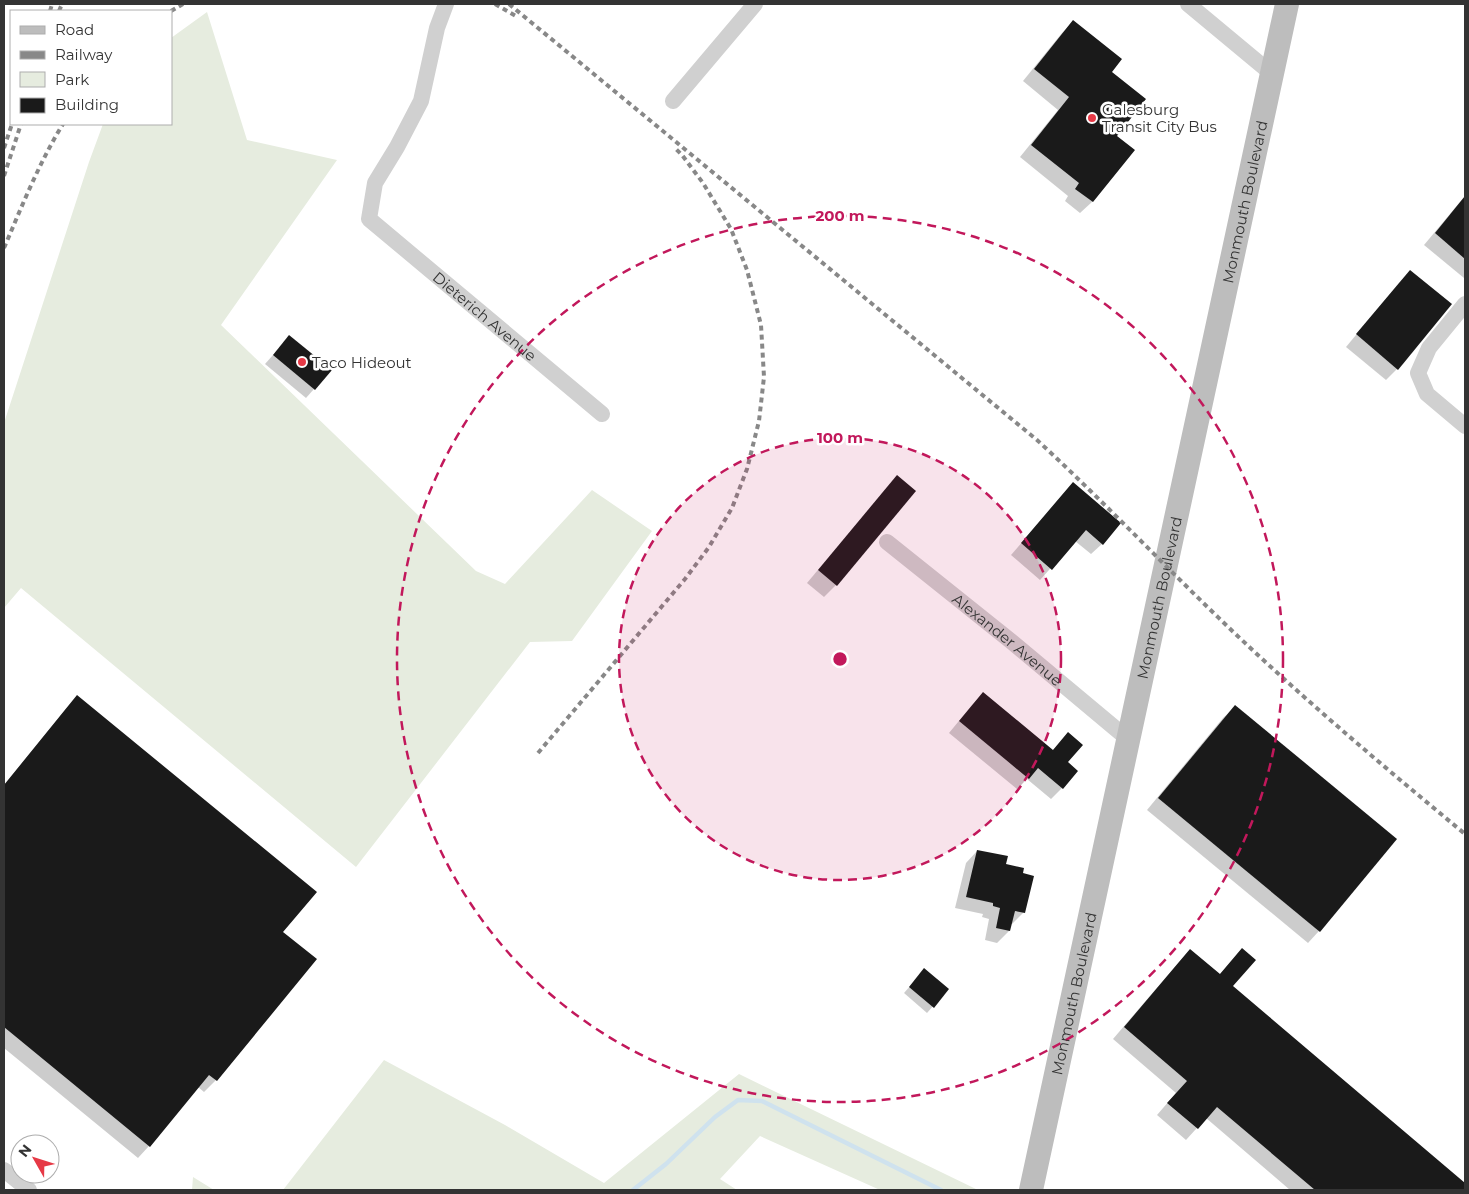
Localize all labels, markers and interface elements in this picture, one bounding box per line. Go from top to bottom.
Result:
legend [10,10,172,125]
text: Road [55,20,94,39]
text: Railway [55,45,113,64]
text: Park [55,70,89,89]
text: Building [55,95,119,114]
place label: Galesburg Transit City Bus [1102,100,1217,136]
marker: Galesburg Transit City Bus [1086,112,1098,124]
street label: Monmouth Boulevard [1218,119,1271,285]
text: 200 m [815,206,865,225]
street label: Dieterich Avenue [429,267,541,365]
place label: Taco Hideout [312,353,412,372]
marker: Taco Hideout [296,356,308,368]
text: 100 m [817,428,863,447]
street label: Monmouth Boulevard [1132,515,1186,681]
street label: Alexander Avenue [949,589,1067,690]
centre of rings [831,650,849,668]
street label: Monmouth Boulevard [1047,910,1100,1077]
north arrow [10,1134,60,1184]
text: N [14,1141,35,1161]

